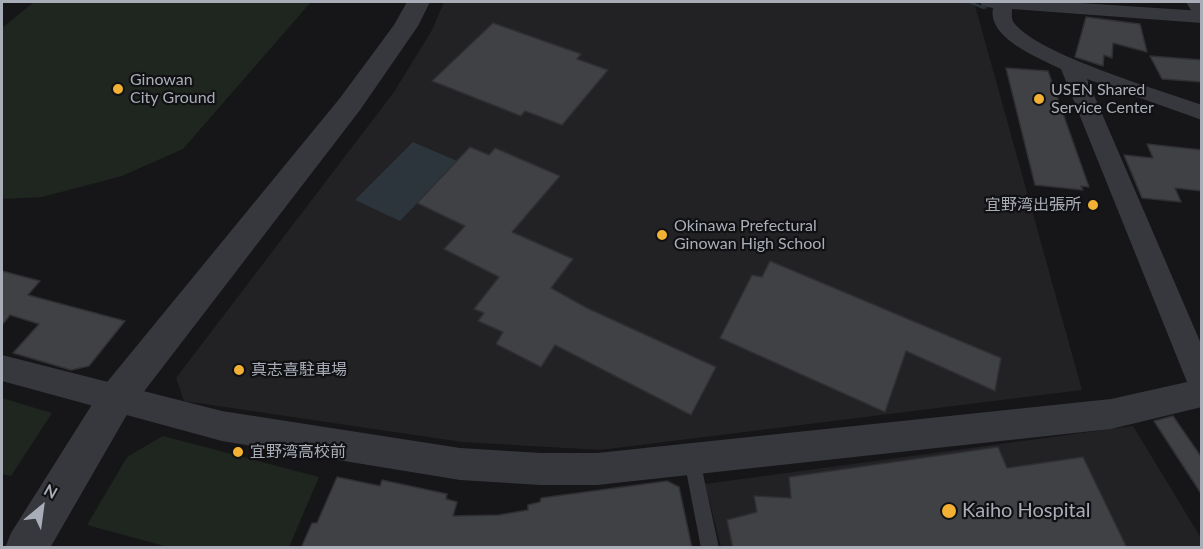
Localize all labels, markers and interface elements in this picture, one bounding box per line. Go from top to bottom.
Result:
place label: Ginowan City Ground [130,70,216,108]
place label: USEN Shared Service Center [1051,80,1154,118]
marker: Ginowan City Ground [111,82,125,96]
marker: USEN Shared Service Center [1032,92,1046,106]
place label: 宜野湾出張所 [985,195,1081,215]
marker: 宜野湾出張所 [1086,198,1100,212]
place label: Okinawa Prefectural Ginowan High School [674,216,825,254]
marker: Okinawa Prefectural Ginowan High School [655,228,669,242]
place label: 真志喜駐車場 [251,360,347,380]
marker: 真志喜駐車場 [232,363,246,377]
place label: 宜野湾高校前 [250,442,346,462]
marker: 宜野湾高校前 [231,445,245,459]
north arrow [12,477,72,537]
text: N [41,480,61,502]
place label: Kaiho Hospital [962,499,1090,523]
marker: Kaiho Hospital [940,502,958,520]

